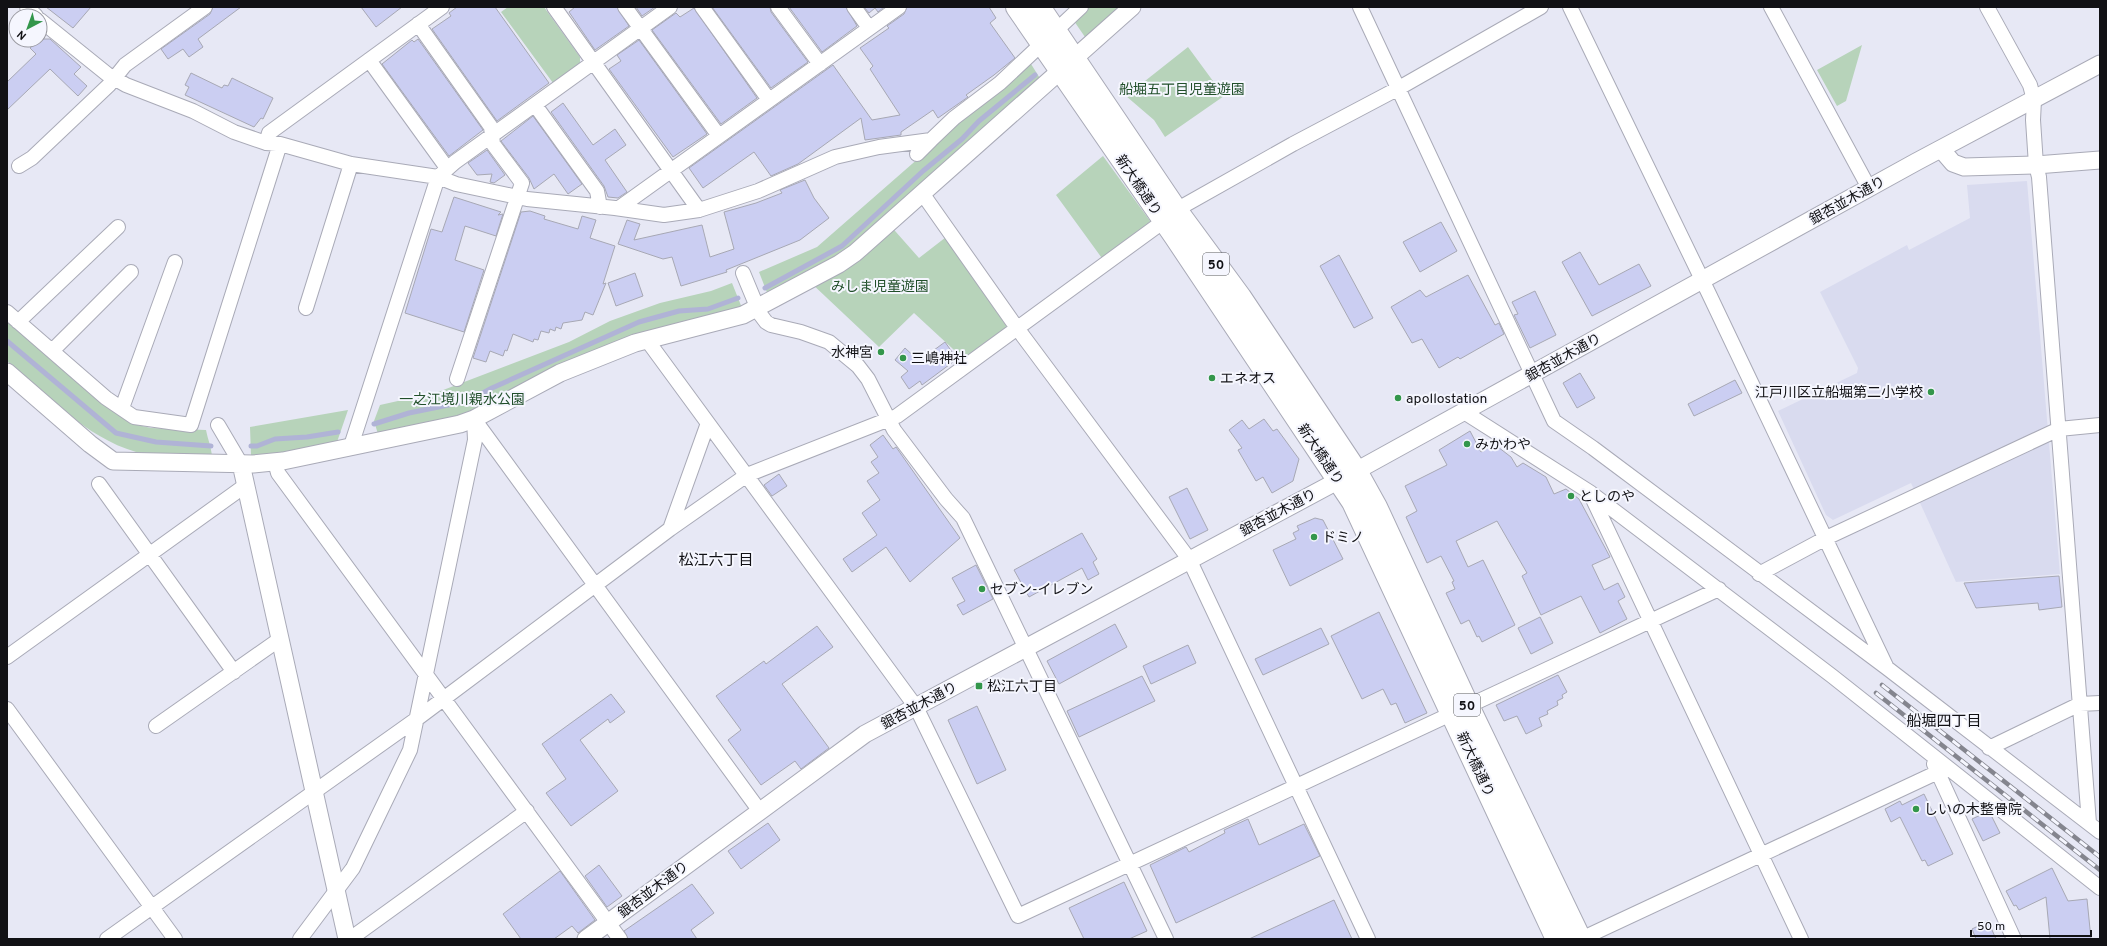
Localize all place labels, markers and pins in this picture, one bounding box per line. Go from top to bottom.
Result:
place label: 水神宮 [831,345,873,362]
marker: 水神宮 [876,347,886,357]
place label: 三嶋神社 [911,350,967,368]
marker: 三嶋神社 [898,353,908,363]
place label: エネオス [1220,371,1276,388]
marker: エネオス [1207,373,1217,383]
place label: 江戸川区立船堀第二小学校 [1755,384,1923,402]
marker: 江戸川区立船堀第二小学校 [1926,387,1936,397]
place label: apollostation [1406,391,1487,408]
marker: apollostation [1393,393,1403,403]
place label: みかわや [1475,437,1531,454]
marker: みかわや [1462,439,1472,449]
place label: としのや [1579,489,1635,506]
marker: としのや [1566,491,1576,501]
place label: ドミノ [1322,530,1364,547]
marker: ドミノ [1309,532,1319,542]
place label: セブン-イレブン [990,581,1094,599]
marker: セブン-イレブン [977,584,987,594]
place label: 松江六丁目 [987,679,1057,696]
marker: 松江六丁目 [974,681,984,691]
place label: しいの木整骨院 [1924,802,2022,819]
marker: しいの木整骨院 [1911,804,1921,814]

